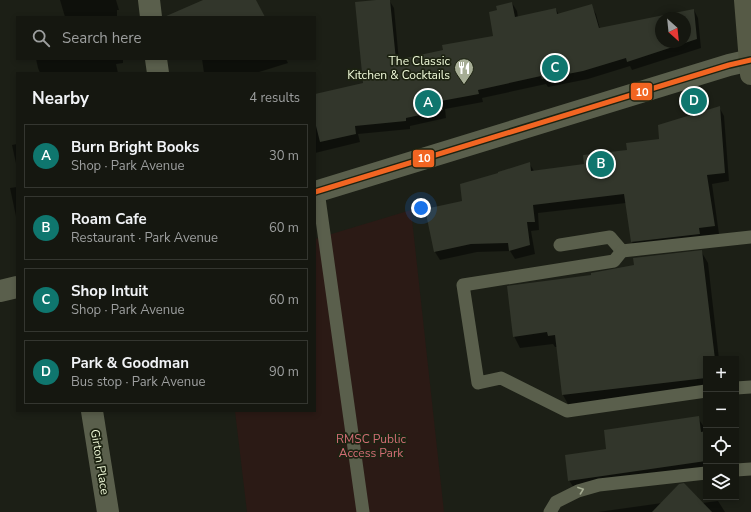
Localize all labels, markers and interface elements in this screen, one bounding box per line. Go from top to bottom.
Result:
north arrow [655,12,691,48]
search box [16,16,316,60]
icon: search [30,27,52,49]
text: Search here [62,28,142,48]
place label: The Classic Kitchen & Cocktails [347,53,450,83]
pin: C [542,53,568,83]
restaurant icon: The Classic Kitchen & Cocktails [453,57,475,85]
line badge: 10 [630,82,653,101]
text: 10 [635,85,649,100]
pin: D [681,86,707,116]
text: Nearby [32,87,89,110]
pin: A [415,88,441,118]
text: 4 results [249,89,300,107]
text: Burn Bright Books [71,137,199,157]
text: A [41,147,51,165]
text: 30 m [269,147,299,165]
line badge: 10 [412,149,435,168]
pin: B [588,149,614,179]
text: 10 [417,151,431,166]
text: Shop · Park Avenue [71,157,184,175]
your location [411,198,431,218]
text: Roam Cafe [71,209,147,229]
text: B [42,219,50,237]
text: 60 m [269,219,299,237]
text: Restaurant · Park Avenue [71,229,218,247]
text: Shop Intuit [71,281,148,301]
text: C [42,291,50,309]
text: 60 m [269,291,299,309]
text: Shop · Park Avenue [71,301,184,319]
text: Park & Goodman [71,353,189,373]
map controls [703,356,739,500]
button: + [703,356,739,392]
text: D [41,363,51,381]
text: 90 m [269,363,299,381]
text: Bus stop · Park Avenue [71,373,205,391]
button: − [703,392,739,428]
street label: Girton Place [87,428,113,496]
button: locate [703,428,739,464]
park label: RMSC Public Access Park [336,431,406,461]
button: layers [703,464,739,500]
one-way arrow [578,487,585,495]

